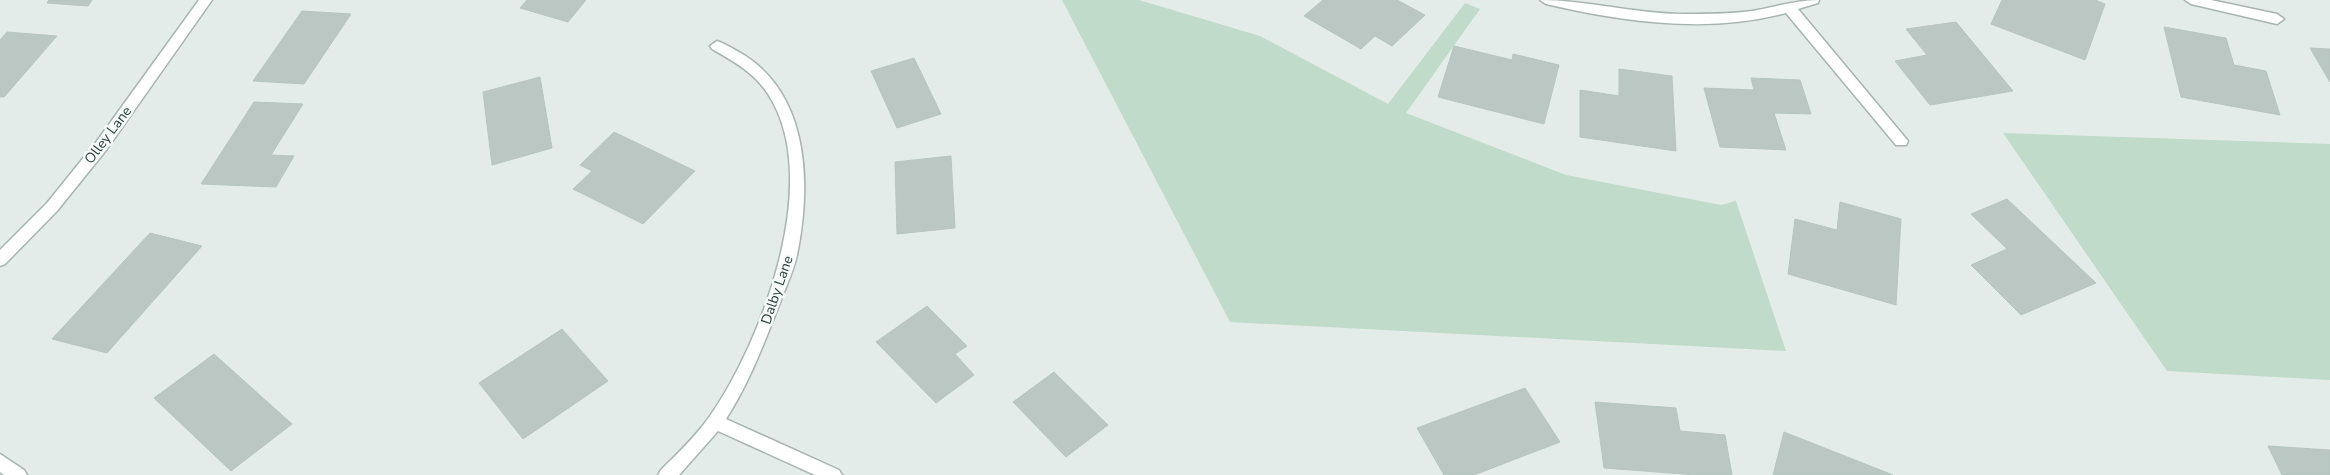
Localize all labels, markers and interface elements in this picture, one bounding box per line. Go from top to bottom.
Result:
street label: Olley Lane [80,102,136,168]
street label: Dalby Lane [756,253,798,327]

